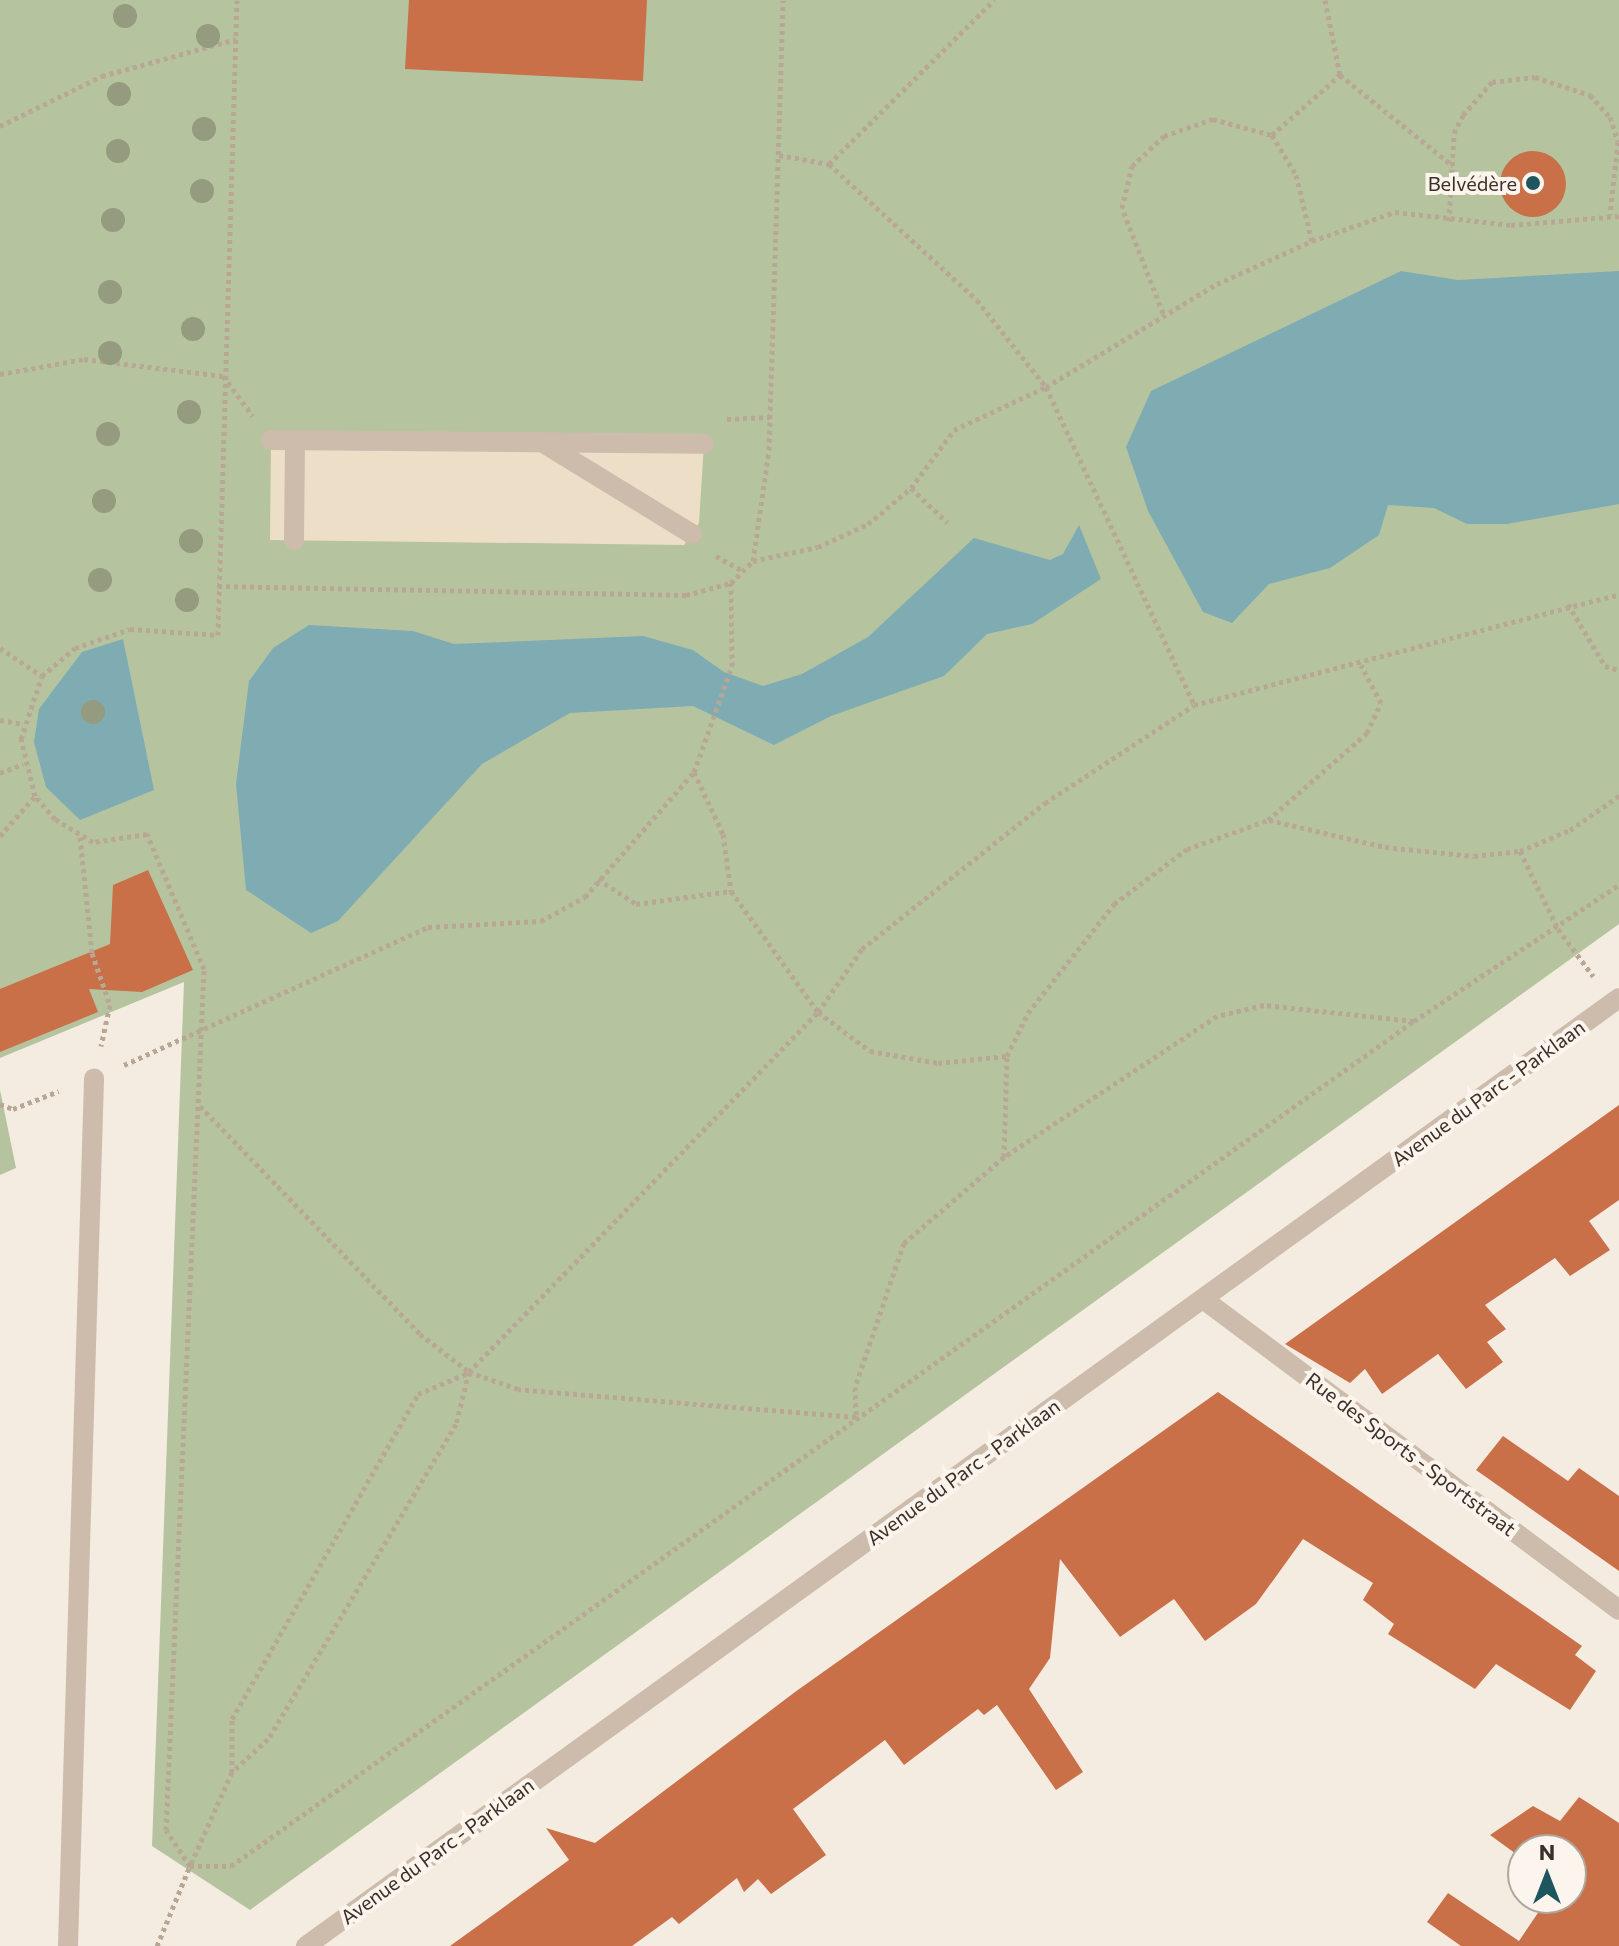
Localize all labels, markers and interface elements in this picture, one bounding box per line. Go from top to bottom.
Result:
place label: Belvédère [1428,171,1517,195]
marker: Belvédère [1524,174,1542,192]
street label: Avenue du Parc - Parklaan [1387,1015,1589,1171]
street label: Rue des Sports - Sportstraat [1301,1367,1521,1541]
street label: Avenue du Parc - Parklaan [862,1394,1064,1550]
street label: Avenue du Parc - Parklaan [336,1773,538,1929]
north arrow [1507,1834,1587,1914]
text: N [1539,1838,1555,1865]

